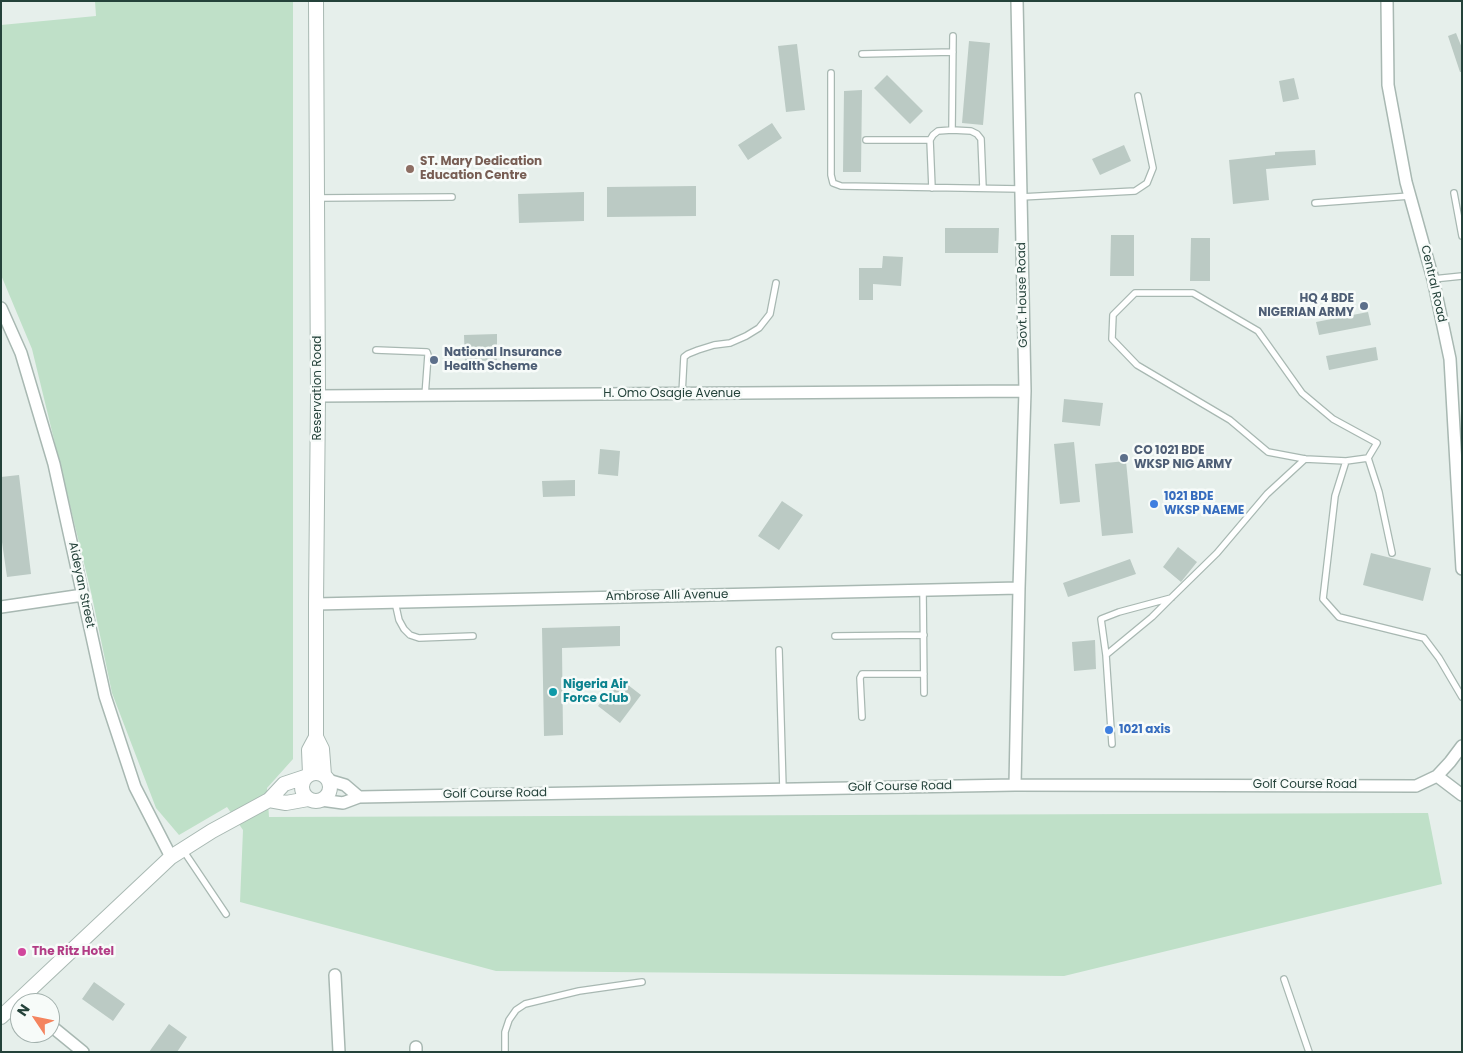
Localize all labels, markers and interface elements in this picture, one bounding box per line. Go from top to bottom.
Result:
place label: ST. Mary Dedication Education Centre [420,155,542,183]
marker: ST. Mary Dedication Education Centre [404,163,416,175]
street label: Govt. House Road [1015,242,1031,348]
street label: Central Road [1417,244,1449,324]
place label: HQ 4 BDE NIGERIAN ARMY [1258,292,1354,320]
marker: HQ 4 BDE NIGERIAN ARMY [1358,300,1370,312]
street label: Reservation Road [311,336,325,440]
place label: National Insurance Health Scheme [444,346,562,374]
marker: National Insurance Health Scheme [428,354,440,366]
street label: H. Omo Osagie Avenue [603,387,741,401]
place label: CO 1021 BDE WKSP NIG ARMY [1134,444,1232,472]
marker: CO 1021 BDE WKSP NIG ARMY [1118,452,1130,464]
place label: 1021 BDE WKSP NAEME [1164,490,1244,518]
marker: 1021 BDE WKSP NAEME [1148,498,1160,510]
street label: Aideyan Street [65,541,97,629]
street label: Ambrose Alli Avenue [605,588,729,604]
place label: Nigeria Air Force Club [563,678,628,706]
marker: Nigeria Air Force Club [547,686,559,698]
place label: 1021 axis [1119,723,1171,737]
marker: 1021 axis [1103,724,1115,736]
street label: Golf Course Road [1253,778,1357,792]
street label: Golf Course Road [848,779,952,795]
street label: Golf Course Road [443,786,547,802]
place label: The Ritz Hotel [32,945,114,959]
marker: The Ritz Hotel [16,946,28,958]
north arrow [10,993,60,1043]
text: N [12,1000,35,1020]

